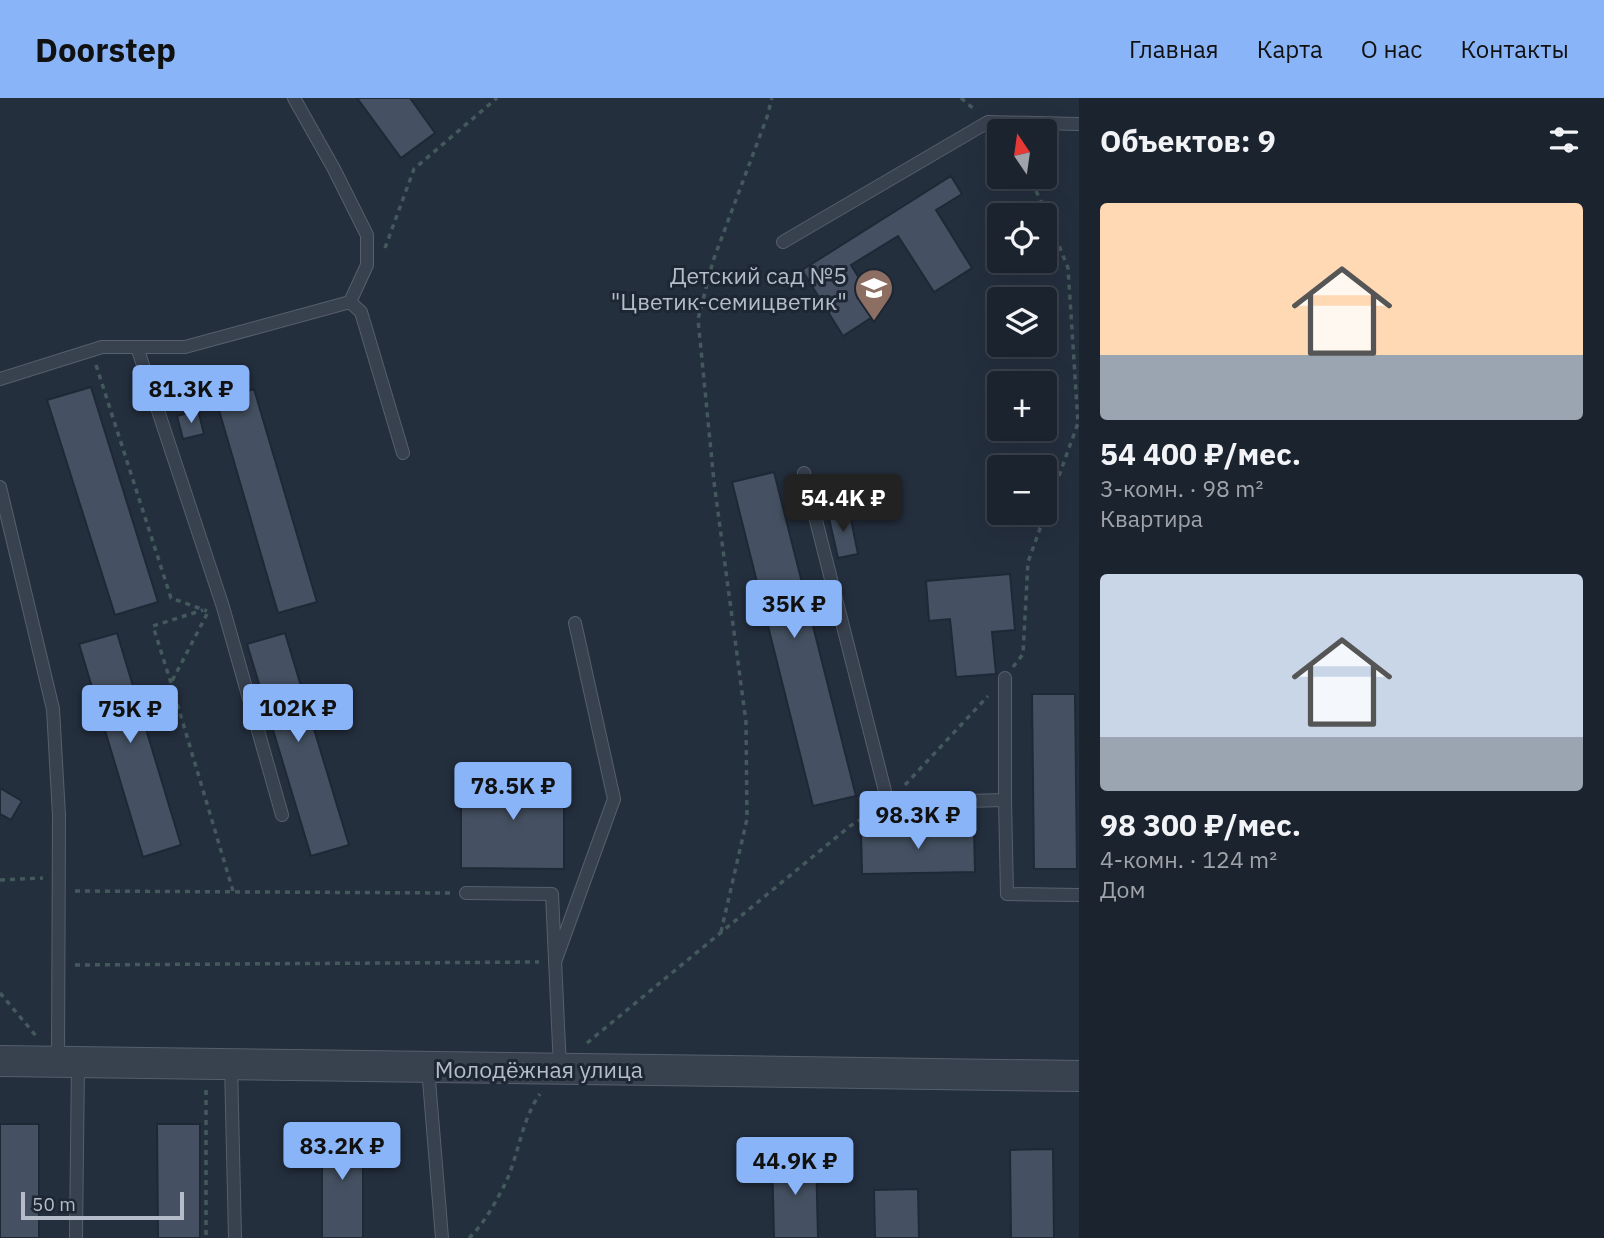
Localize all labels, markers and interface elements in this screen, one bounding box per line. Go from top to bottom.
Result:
text: Doorstep [35,28,176,71]
text: Главная [1129,33,1219,65]
text: Карта [1257,33,1323,65]
text: О нас [1361,33,1422,65]
text: Контакты [1460,33,1569,65]
north arrow [987,119,1057,189]
map controls [987,119,1057,525]
text: Объектов: 9 [1100,121,1276,160]
icon: filters [1545,121,1583,159]
button: locate [987,203,1057,273]
icon: home [1279,248,1405,374]
place label: Детский сад №5 "Цветик-семицветик" [611,260,847,316]
school or university icon: Детский сад №5 "Цветик-семицветик" [853,267,895,322]
button: layers [987,287,1057,357]
pin: 81.3K ₽ [126,366,256,425]
button: + [987,371,1057,441]
text: 81.3K ₽ [148,373,234,403]
text: 54 400 ₽/мес. [1100,434,1301,473]
button: − [987,455,1057,525]
text: 3-комн. · 98 m² [1100,473,1263,503]
pin: 54.4K ₽ [778,474,908,534]
text: 54.4K ₽ [800,482,886,512]
text: Квартира [1100,503,1203,533]
pin: 35K ₽ [745,580,843,640]
text: 35K ₽ [762,588,826,618]
icon: home [1279,619,1405,745]
pin: 102K ₽ [241,684,355,744]
pin: 75K ₽ [81,686,179,745]
text: 102K ₽ [259,692,337,722]
text: 75K ₽ [98,693,162,723]
pin: 78.5K ₽ [448,762,578,822]
text: 78.5K ₽ [470,770,556,800]
pin: 98.3K ₽ [853,792,983,851]
text: 98.3K ₽ [875,799,961,829]
text: 98 300 ₽/мес. [1100,805,1301,844]
text: 4-комн. · 124 m² [1100,844,1277,874]
text: Дом [1100,874,1145,904]
street label: Молодёжная улица [435,1054,643,1084]
pin: 83.2K ₽ [277,1122,407,1182]
text: 83.2K ₽ [299,1130,385,1160]
pin: 44.9K ₽ [730,1138,860,1197]
text: 44.9K ₽ [752,1145,838,1175]
scale bar [21,1189,184,1221]
text: 50 m [32,1192,76,1216]

